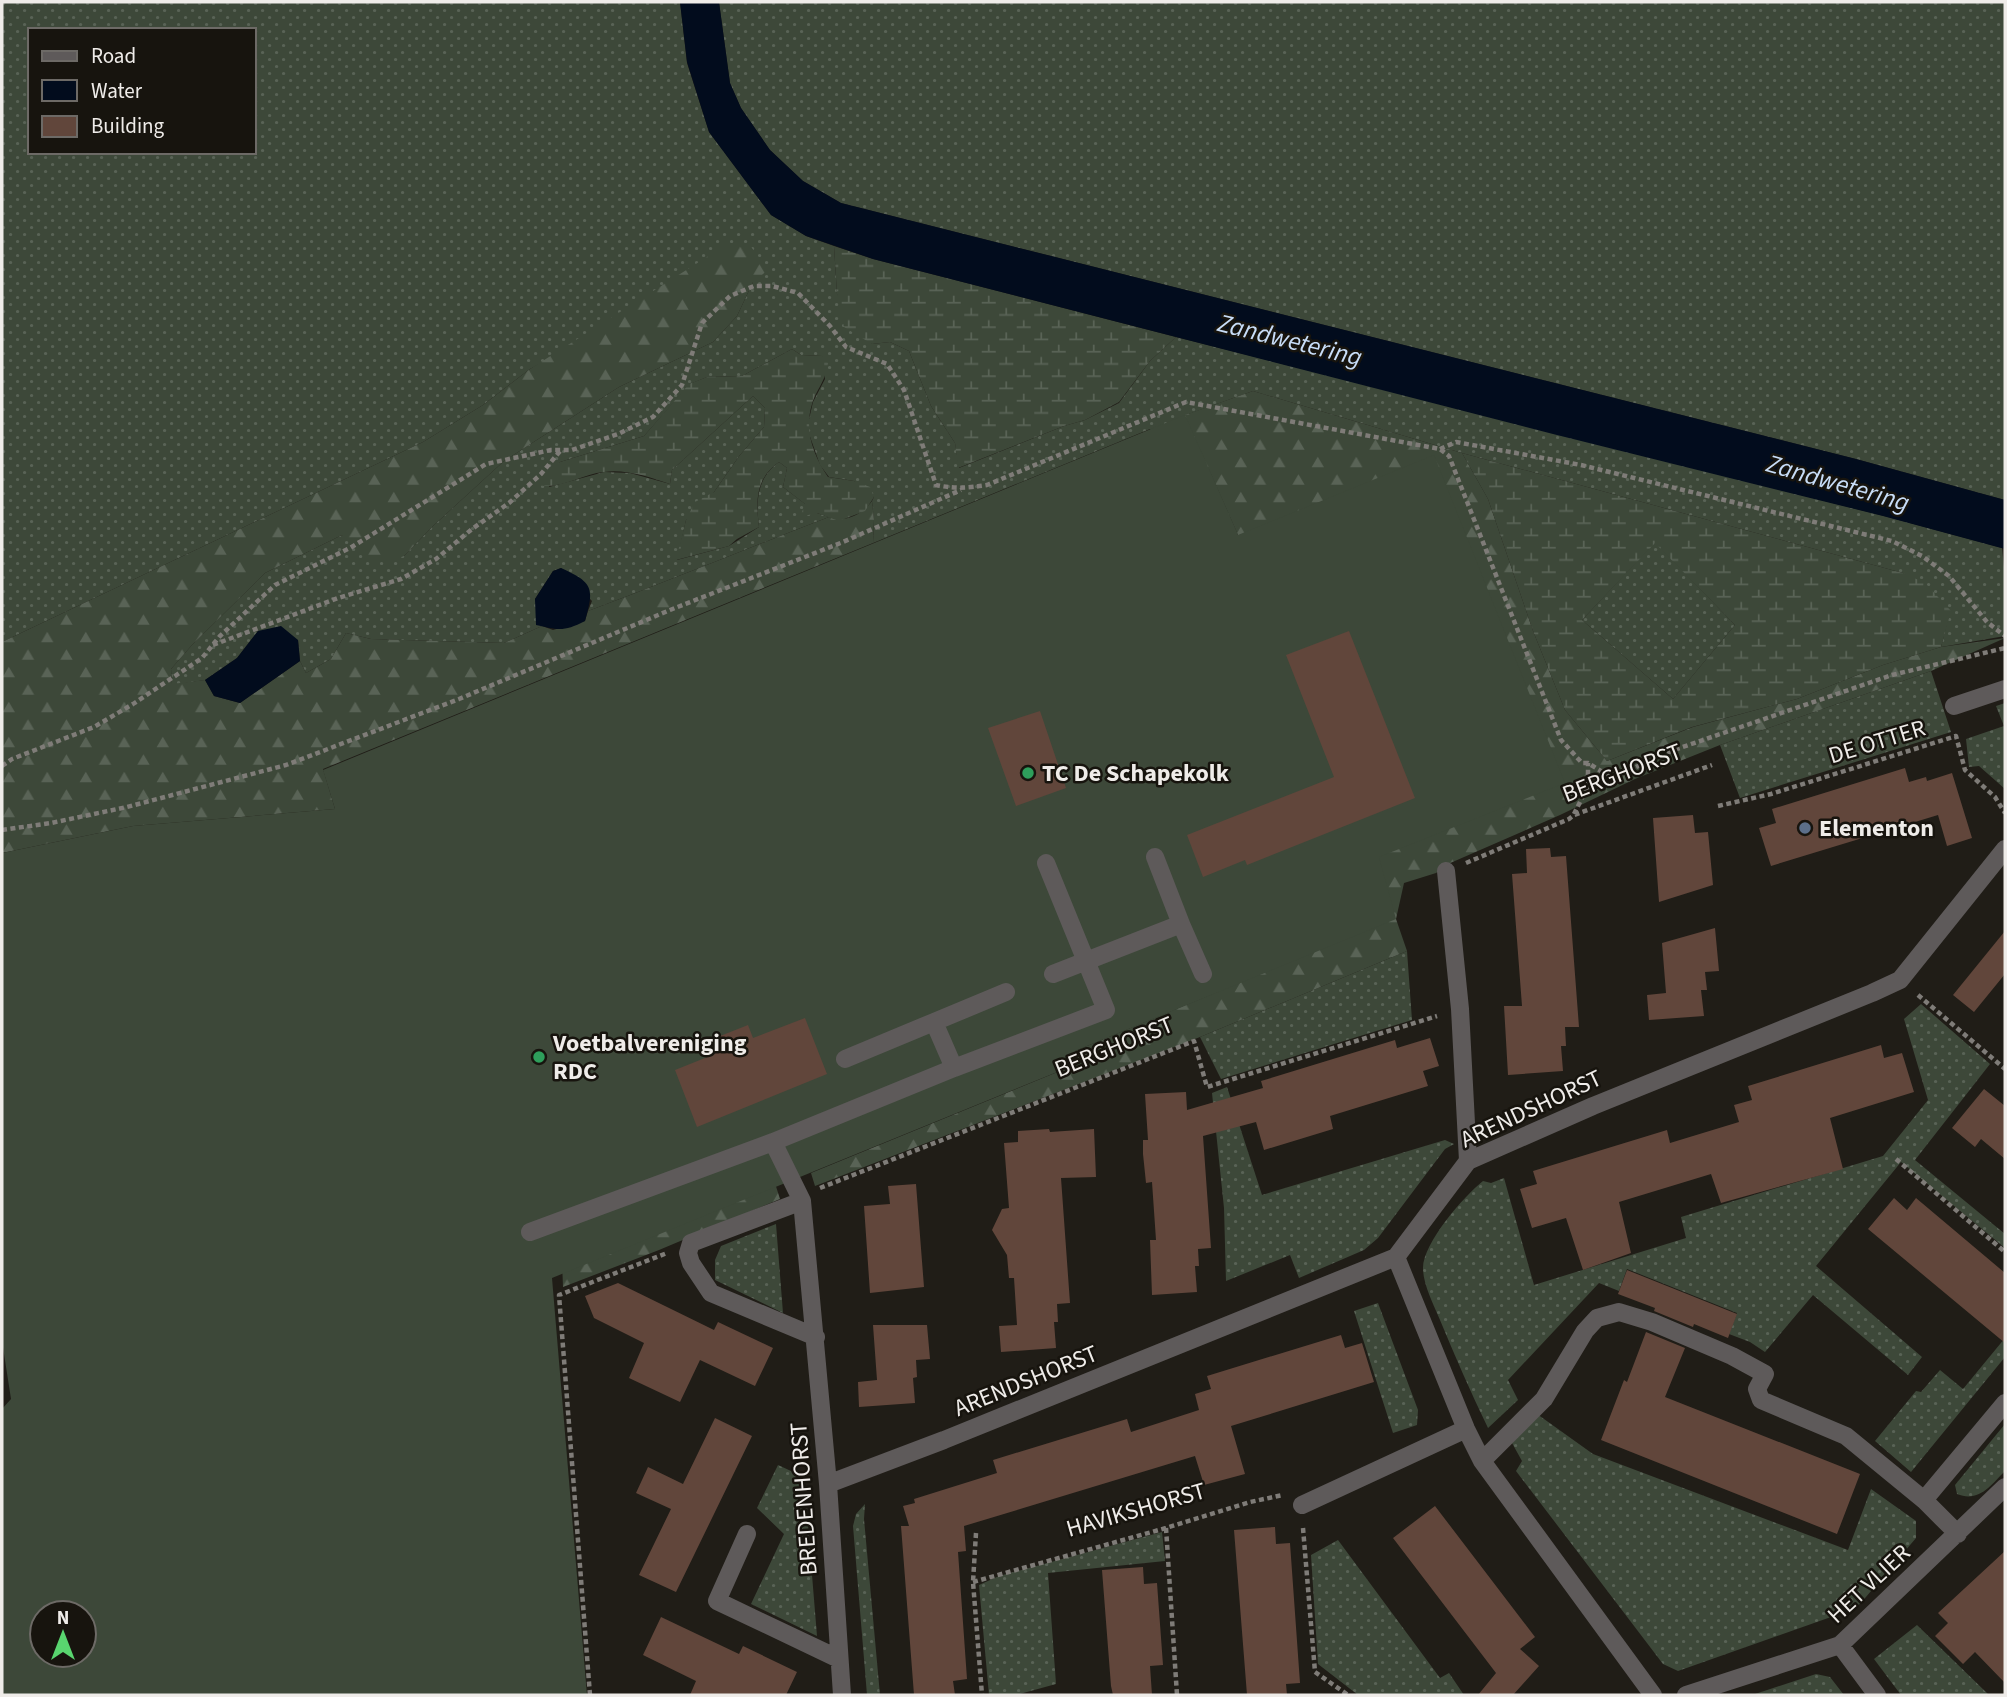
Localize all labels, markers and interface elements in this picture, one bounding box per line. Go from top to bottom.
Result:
legend [28,28,256,154]
text: Road [91,41,136,71]
text: Water [91,76,143,106]
text: Building [91,111,165,141]
water label: Zandwetering [1213,304,1366,376]
water label: Zandwetering [1761,445,1914,521]
street label: DE OTTER [1824,711,1930,773]
street label: BERGHORST [1557,734,1687,812]
place label: TC De Schapekolk [1042,756,1230,791]
marker: TC De Schapekolk [1020,765,1036,781]
place label: Elementon [1819,811,1934,846]
marker: Elementon [1797,820,1813,836]
street label: BERGHORST [1049,1007,1179,1087]
place label: Voetbalvereniging RDC [552,1026,747,1089]
marker: Voetbalvereniging RDC [531,1049,547,1065]
street label: ARENDSHORST [1454,1061,1608,1157]
street label: ARENDSHORST [949,1336,1103,1426]
street label: BREDENHORST [781,1421,827,1577]
street label: HAVIKSHORST [1062,1473,1210,1547]
street label: HET VLIER [1820,1536,1919,1632]
north arrow [28,1599,98,1669]
text: N [57,1605,69,1632]

